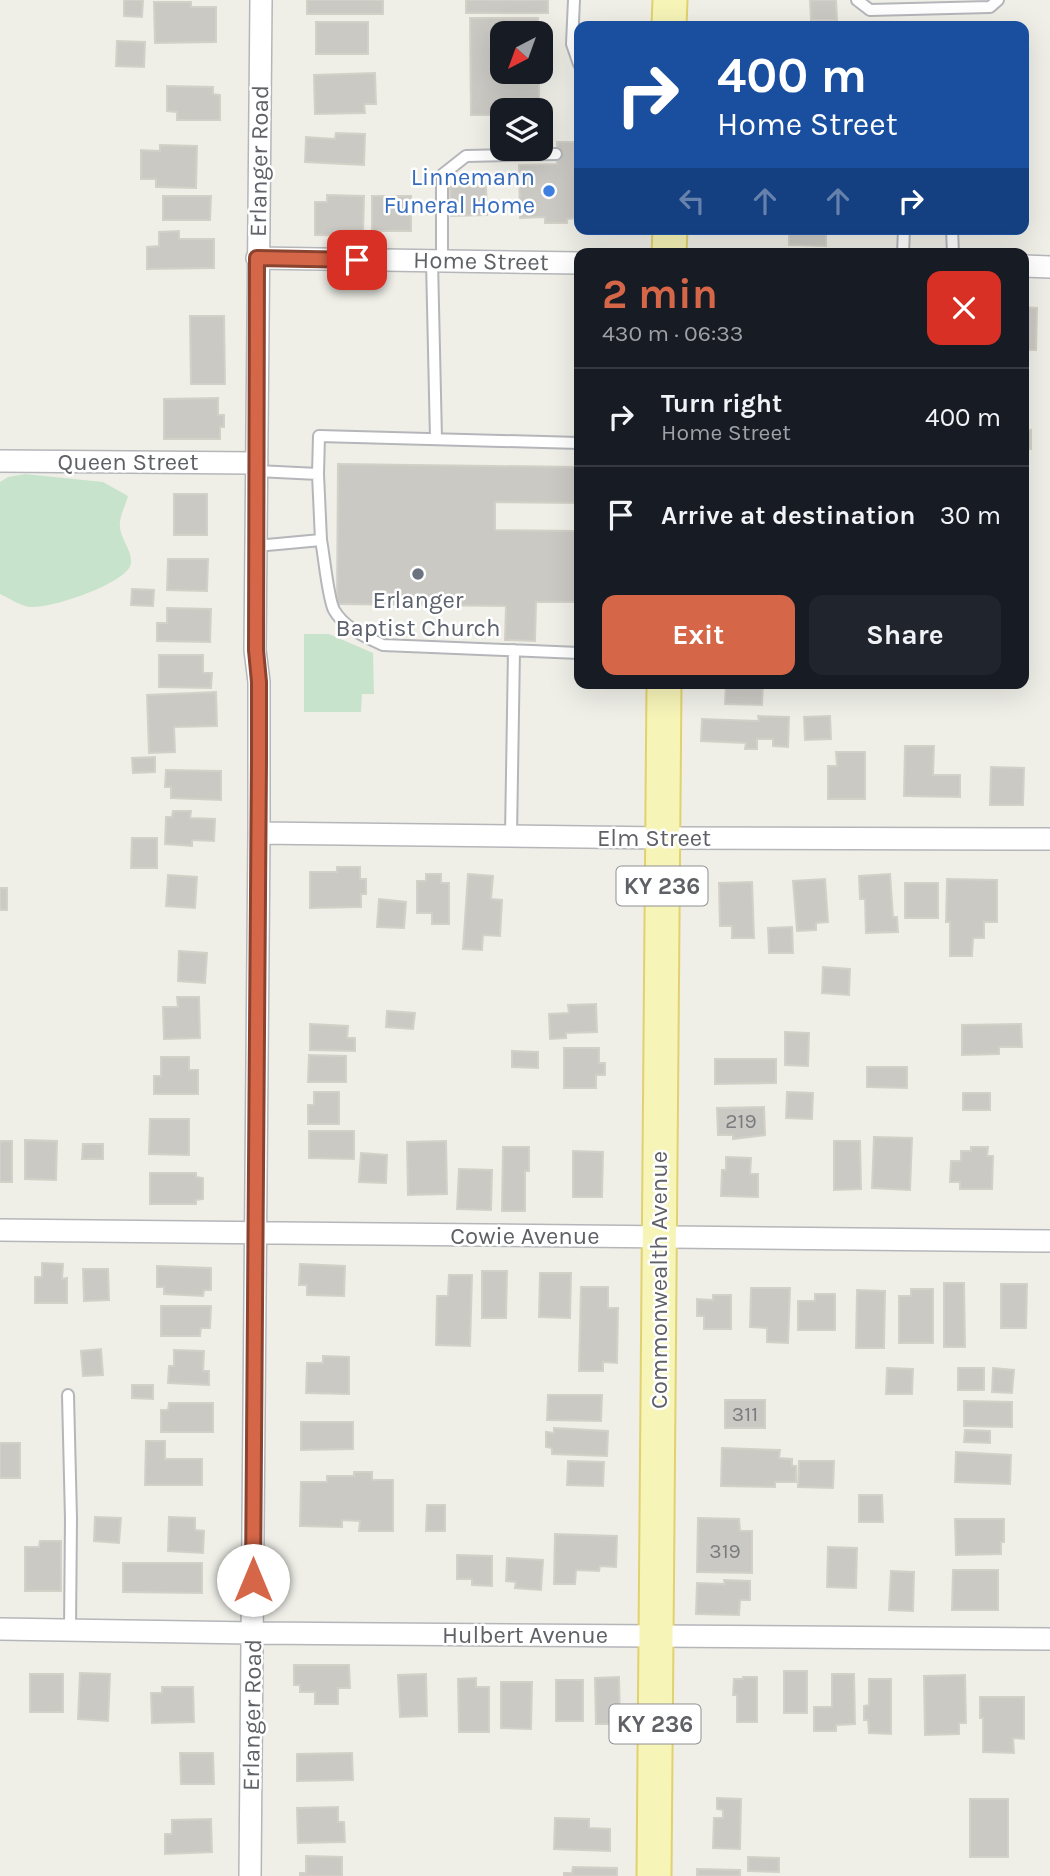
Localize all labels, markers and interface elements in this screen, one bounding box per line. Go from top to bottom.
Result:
north arrow [490,21,553,84]
map controls [490,21,553,161]
text: 400 m [717,47,867,104]
icon: right [602,49,693,140]
street label: Erlanger Road [244,85,274,237]
button: layers [490,98,553,161]
text: Home Street [717,106,898,143]
place label: Linnemann Funeral Home [383,163,535,219]
icon: left [673,182,711,220]
icon: ahead [746,182,784,220]
icon: ahead [819,182,857,220]
icon: right [892,182,930,220]
marker: Linnemann Funeral Home [541,183,557,199]
pin [327,230,387,290]
icon: arrive [338,241,376,279]
street label: Home Street [413,246,549,276]
text: 2 min [602,269,718,319]
button: close [927,271,1001,345]
text: 430 m · 06:33 [602,320,743,347]
text: Turn right [661,388,782,419]
icon: right [602,398,640,436]
text: 400 m [925,402,1001,433]
text: Home Street [661,419,791,446]
street label: Queen Street [58,448,198,476]
icon: arrive [602,496,640,534]
text: Arrive at destination [661,500,915,531]
text: 30 m [940,500,1001,531]
marker: Erlanger Baptist Church [410,566,426,582]
place label: Erlanger Baptist Church [336,586,500,642]
button: Exit [602,595,795,675]
button: Share [809,595,1001,675]
street label: Elm Street [597,824,711,852]
road number: KY 236 [616,866,708,906]
house number: 219 [725,1109,757,1133]
street label: Commonwealth Avenue [645,1151,673,1409]
street label: Cowie Avenue [450,1222,600,1250]
house number: 311 [732,1402,758,1426]
house number: 319 [709,1539,741,1563]
position arrow [216,1543,290,1617]
street label: Hulbert Avenue [442,1621,608,1649]
street label: Erlanger Road [237,1639,267,1791]
road number: KY 236 [610,1704,700,1744]

